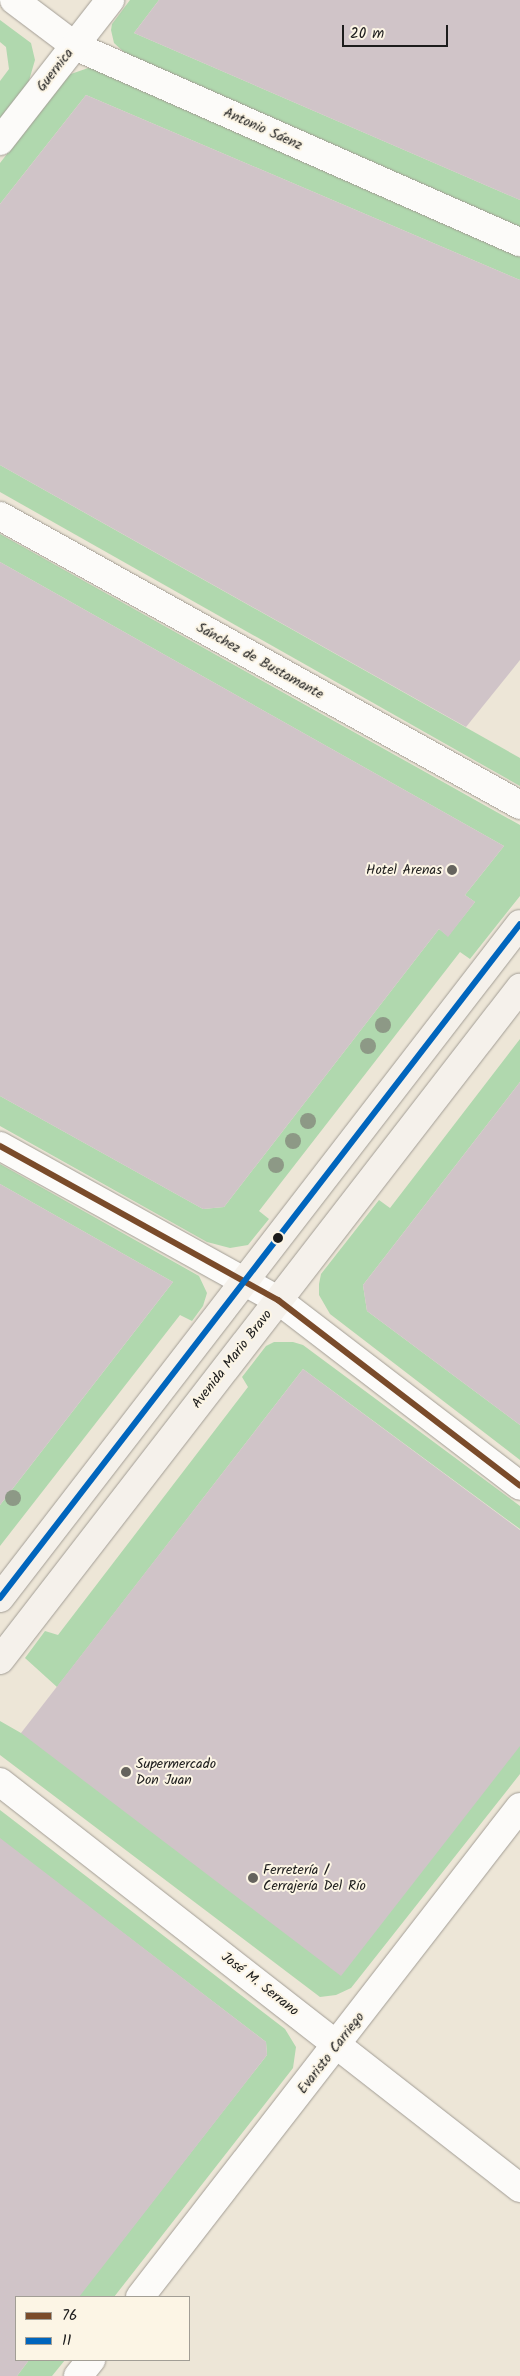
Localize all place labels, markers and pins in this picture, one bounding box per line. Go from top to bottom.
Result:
place label: Hotel Arenas [366,862,442,878]
marker: Hotel Arenas [446,864,458,876]
unlabelled marker [273,1233,283,1243]
place label: Supermercado Don Juan [136,1756,216,1788]
marker: Supermercado Don Juan [120,1766,132,1778]
place label: Ferretería / Cerrajería Del Río [263,1862,366,1894]
marker: Ferretería / Cerrajería Del Río [247,1872,259,1884]

